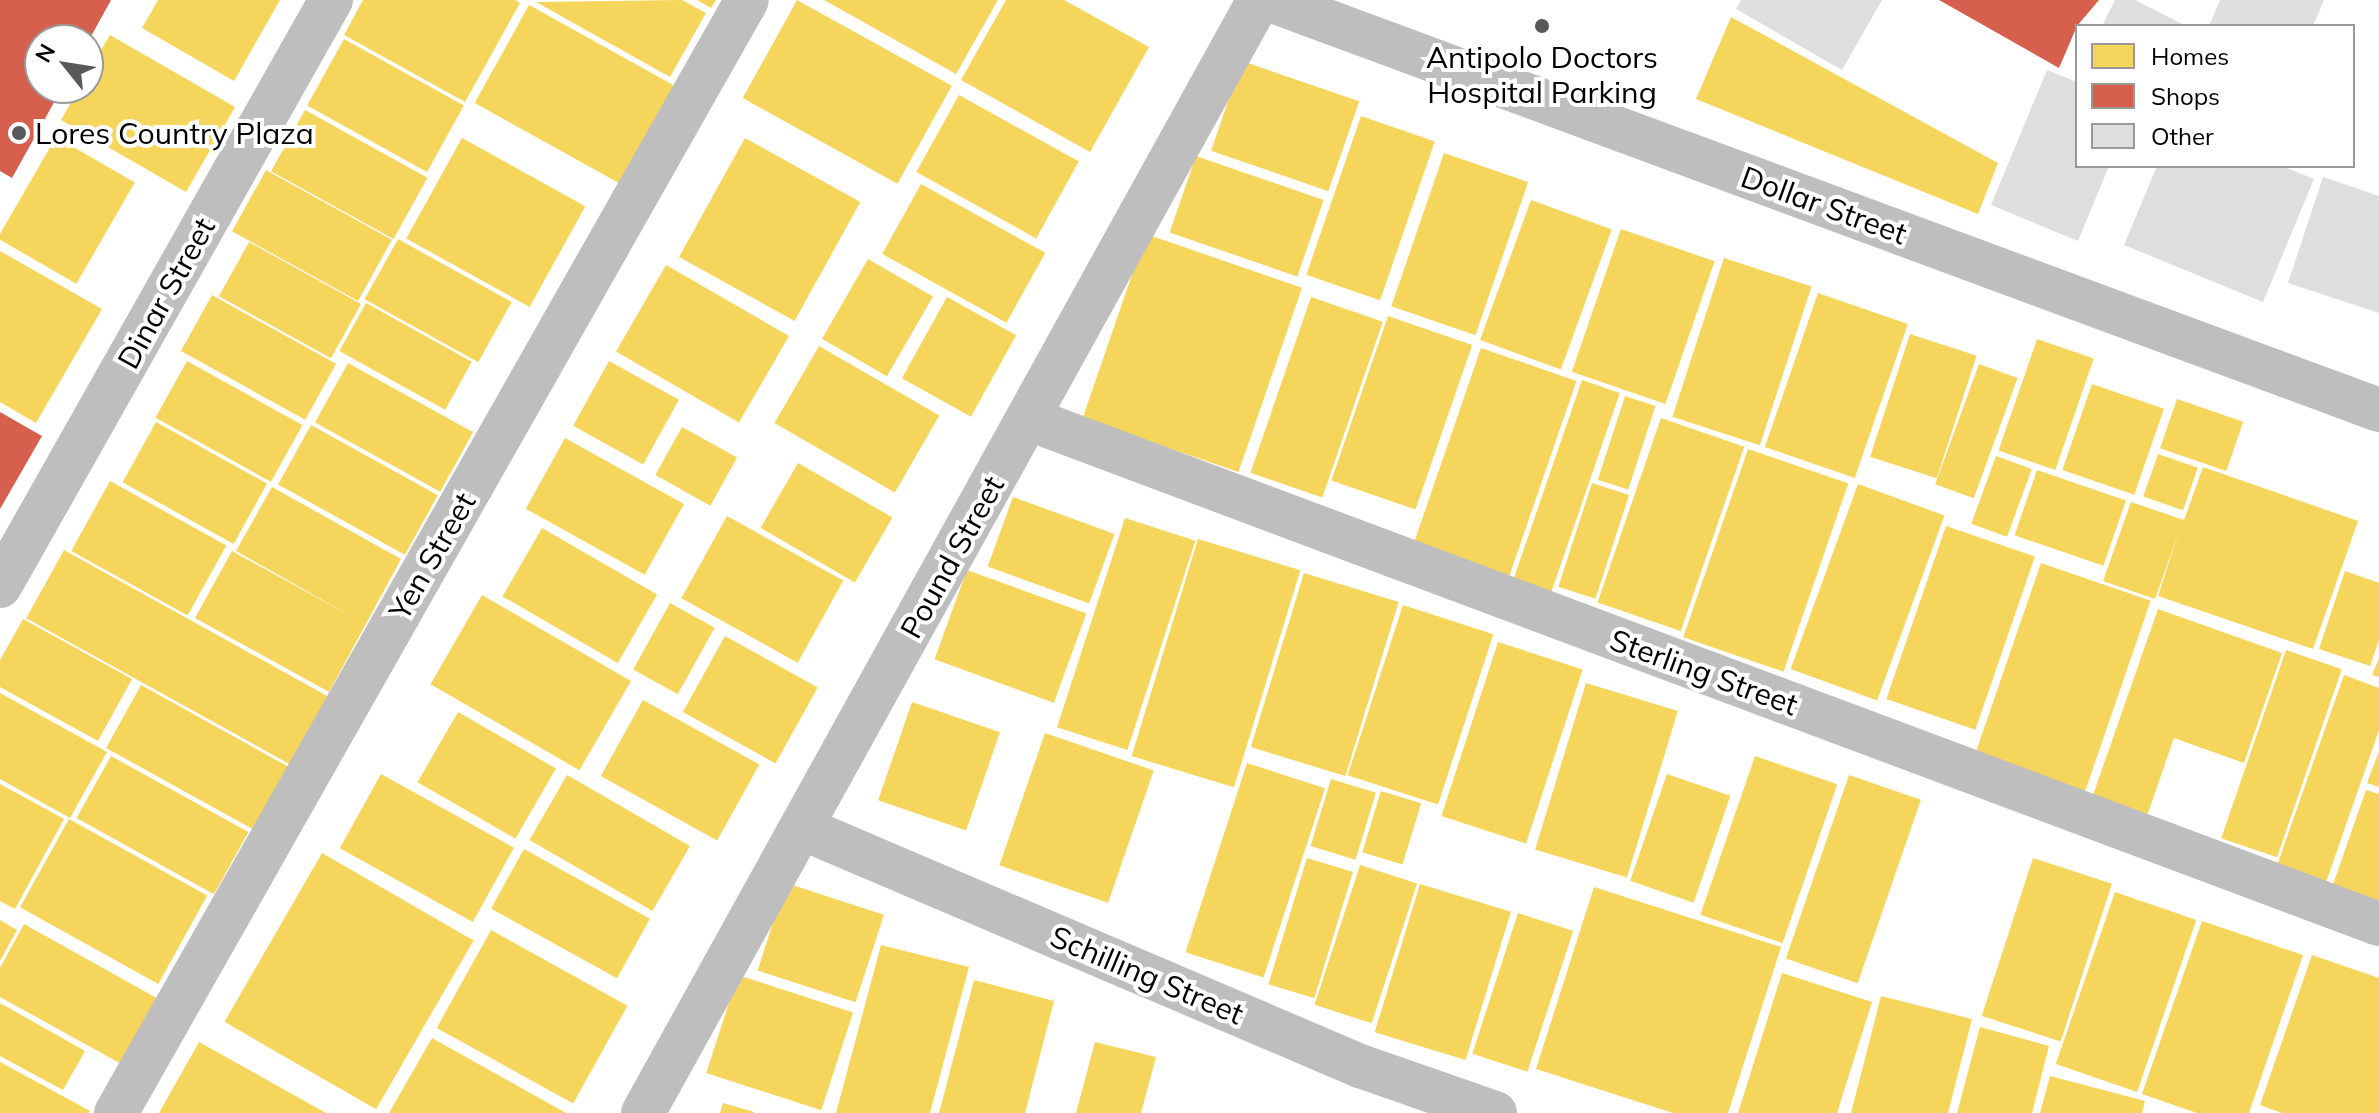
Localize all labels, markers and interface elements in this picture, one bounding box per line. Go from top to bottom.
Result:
marker: Antipolo Doctors Hospital Parking [1533,17,1551,35]
north arrow [24,24,104,104]
legend [2075,24,2355,168]
text: N [29,39,61,67]
place label: Antipolo Doctors Hospital Parking [1426,39,1658,110]
text: Homes [2151,41,2229,71]
text: Shops [2151,81,2220,111]
place label: Lores Country Plaza [35,115,314,151]
text: Other [2151,121,2214,151]
marker: Lores Country Plaza [10,124,28,142]
street label: Dollar Street [1736,158,1912,252]
street label: Dinar Street [110,211,222,375]
street label: Pound Street [893,470,1011,644]
street label: Yen Street [381,486,483,626]
street label: Sterling Street [1605,621,1803,723]
street label: Schilling Street [1045,918,1249,1032]

